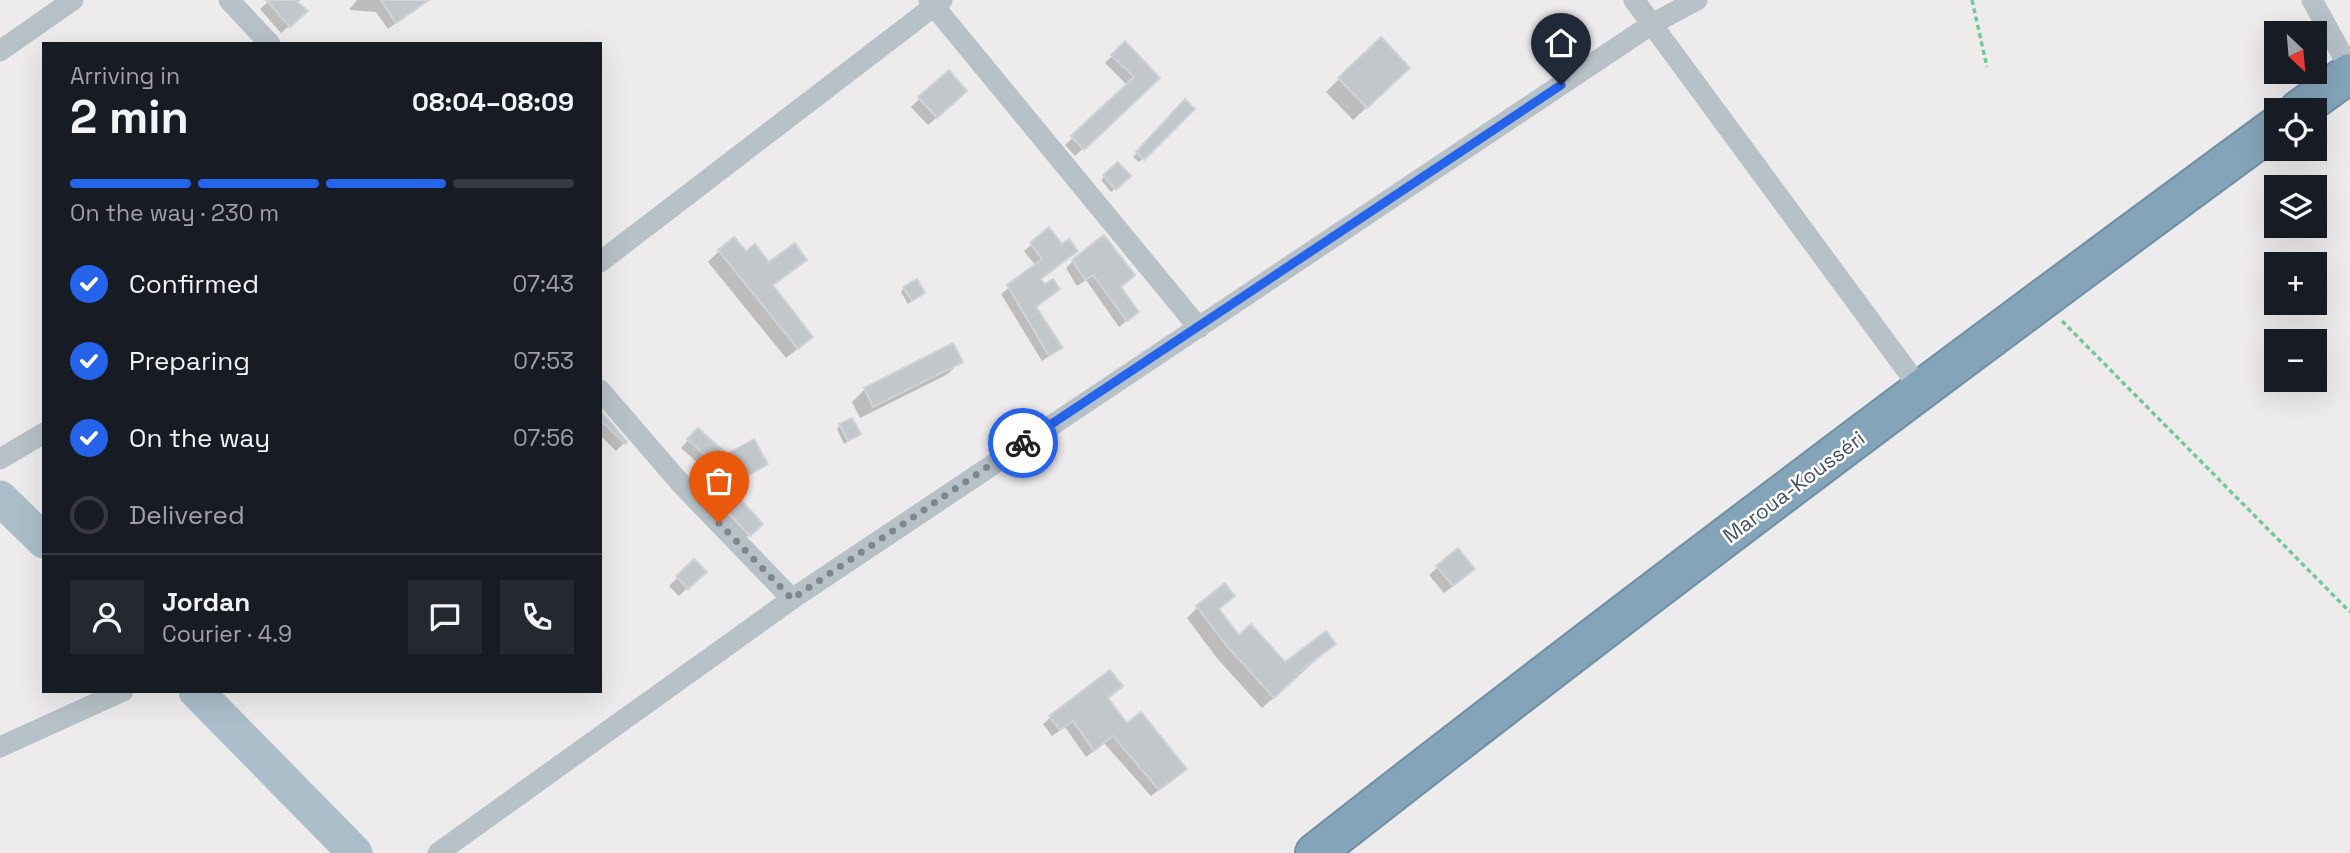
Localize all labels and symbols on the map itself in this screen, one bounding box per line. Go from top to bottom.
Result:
pin [1531,13,1591,85]
north arrow [2264,21,2328,84]
courier [988,408,1058,478]
street label: Maroua-Kousséri [1717,424,1870,549]
pin [689,451,749,523]

